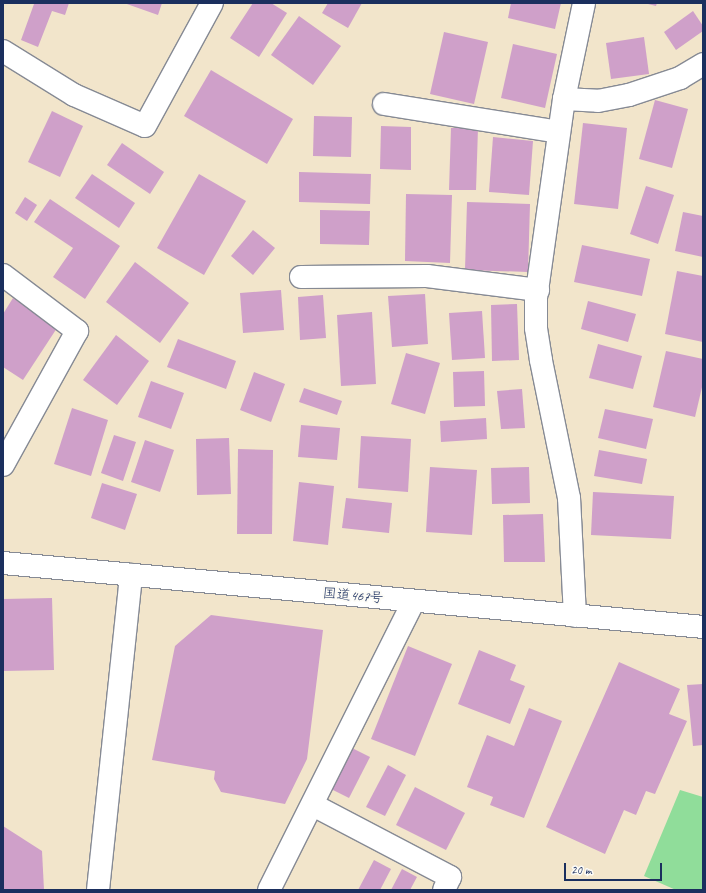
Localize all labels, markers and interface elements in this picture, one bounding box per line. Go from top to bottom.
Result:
street label: 国道467号 [322,585,384,607]
scale bar [566,855,664,881]
text: 20 m [571,862,591,878]

